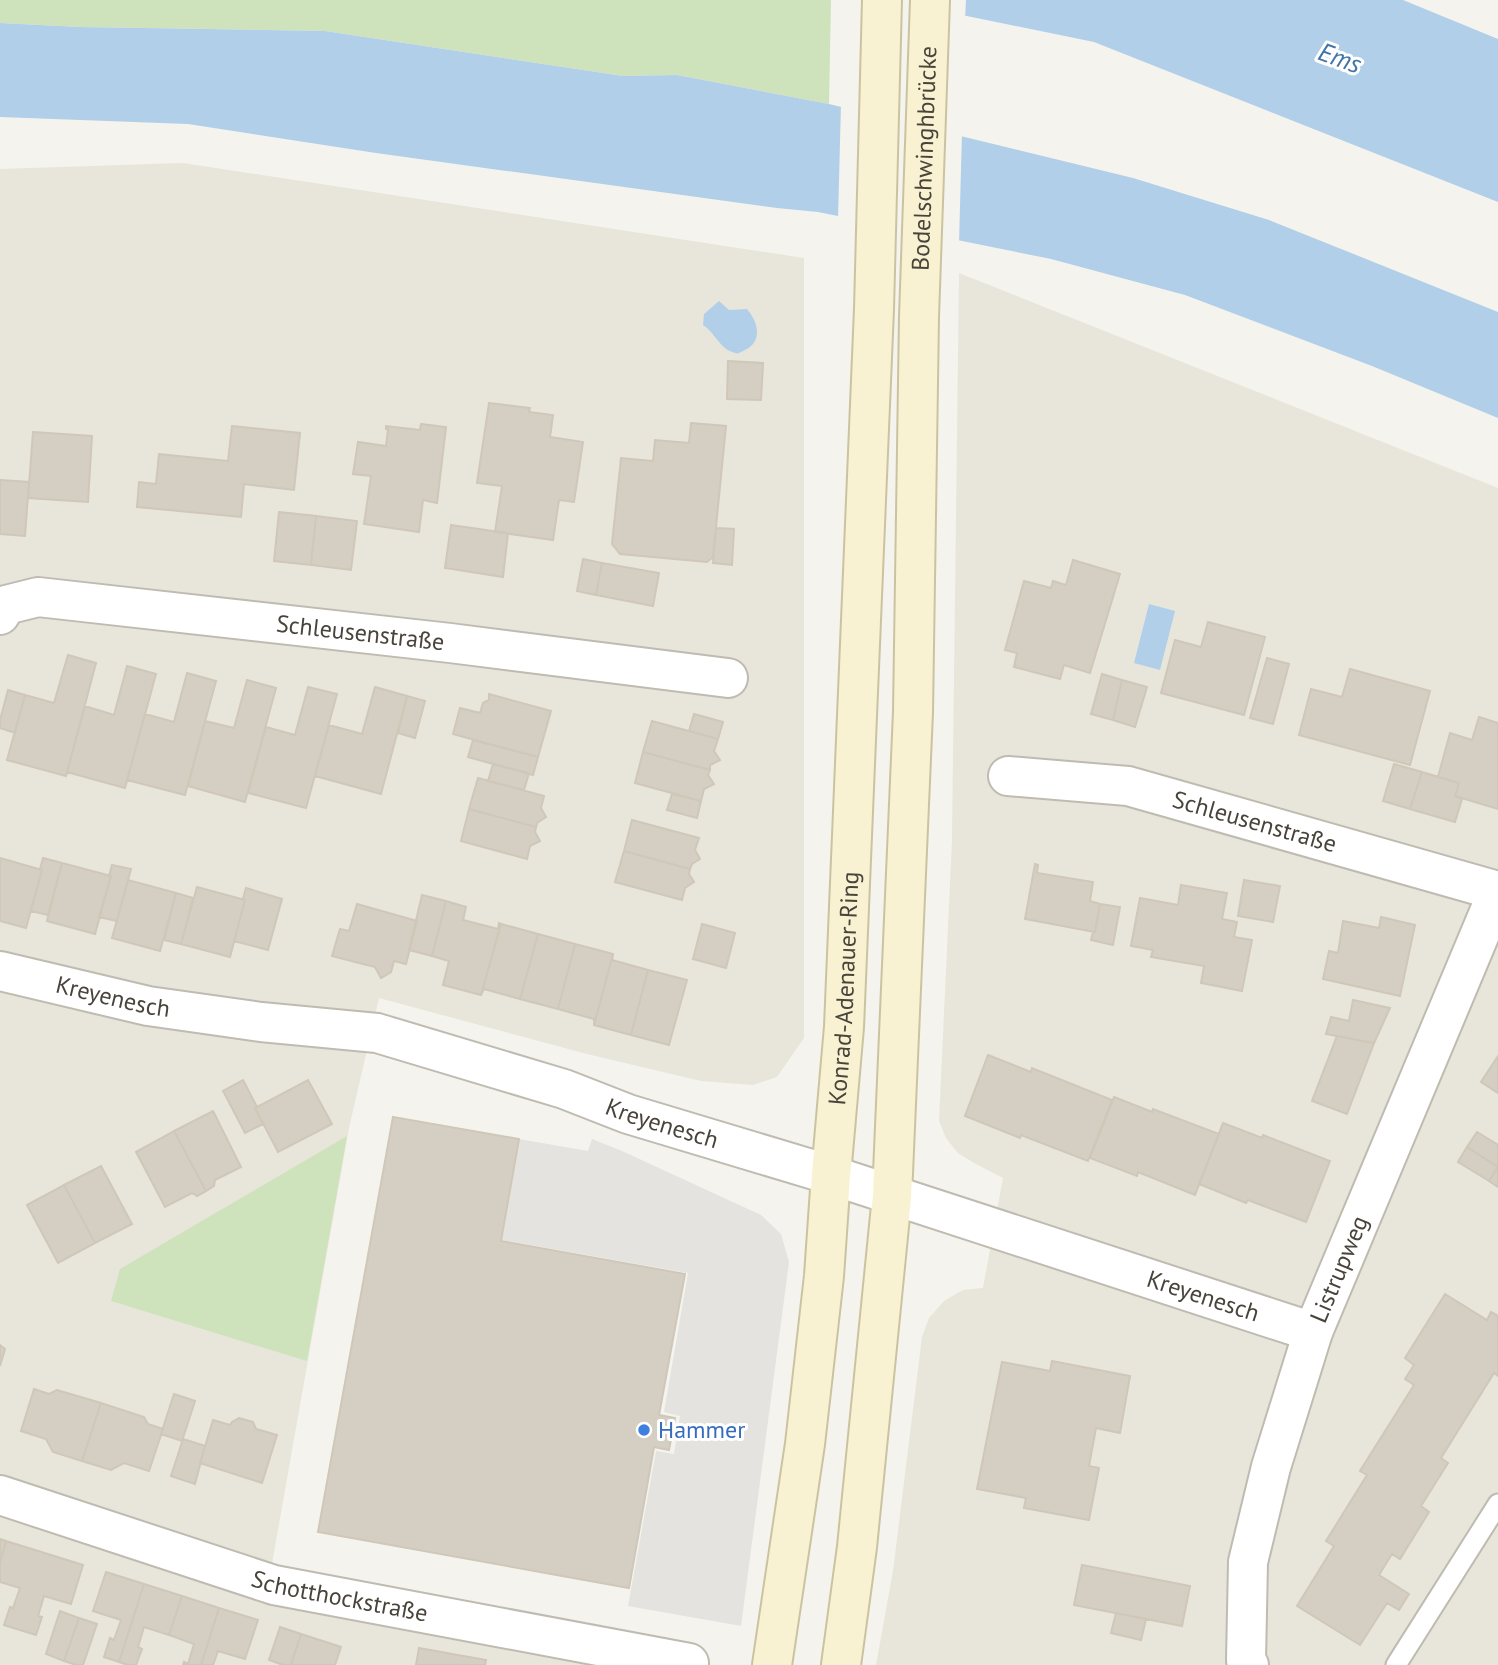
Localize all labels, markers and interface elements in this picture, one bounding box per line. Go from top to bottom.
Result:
water label: Ems [1314,35,1367,81]
street label: Bodelschwinghbrücke [905,46,943,271]
street label: Schleusenstraße [275,608,446,657]
street label: Schleusenstraße [1169,783,1340,859]
street label: Konrad-Adenauer-Ring [821,871,865,1106]
street label: Kreyenesch [53,969,172,1024]
street label: Kreyenesch [601,1091,722,1155]
street label: Listrupweg [1303,1211,1375,1327]
street label: Kreyenesch [1143,1263,1263,1328]
place label: Hammer [658,1414,745,1445]
marker: Hammer [636,1422,652,1438]
street label: Schotthockstraße [248,1563,430,1629]

